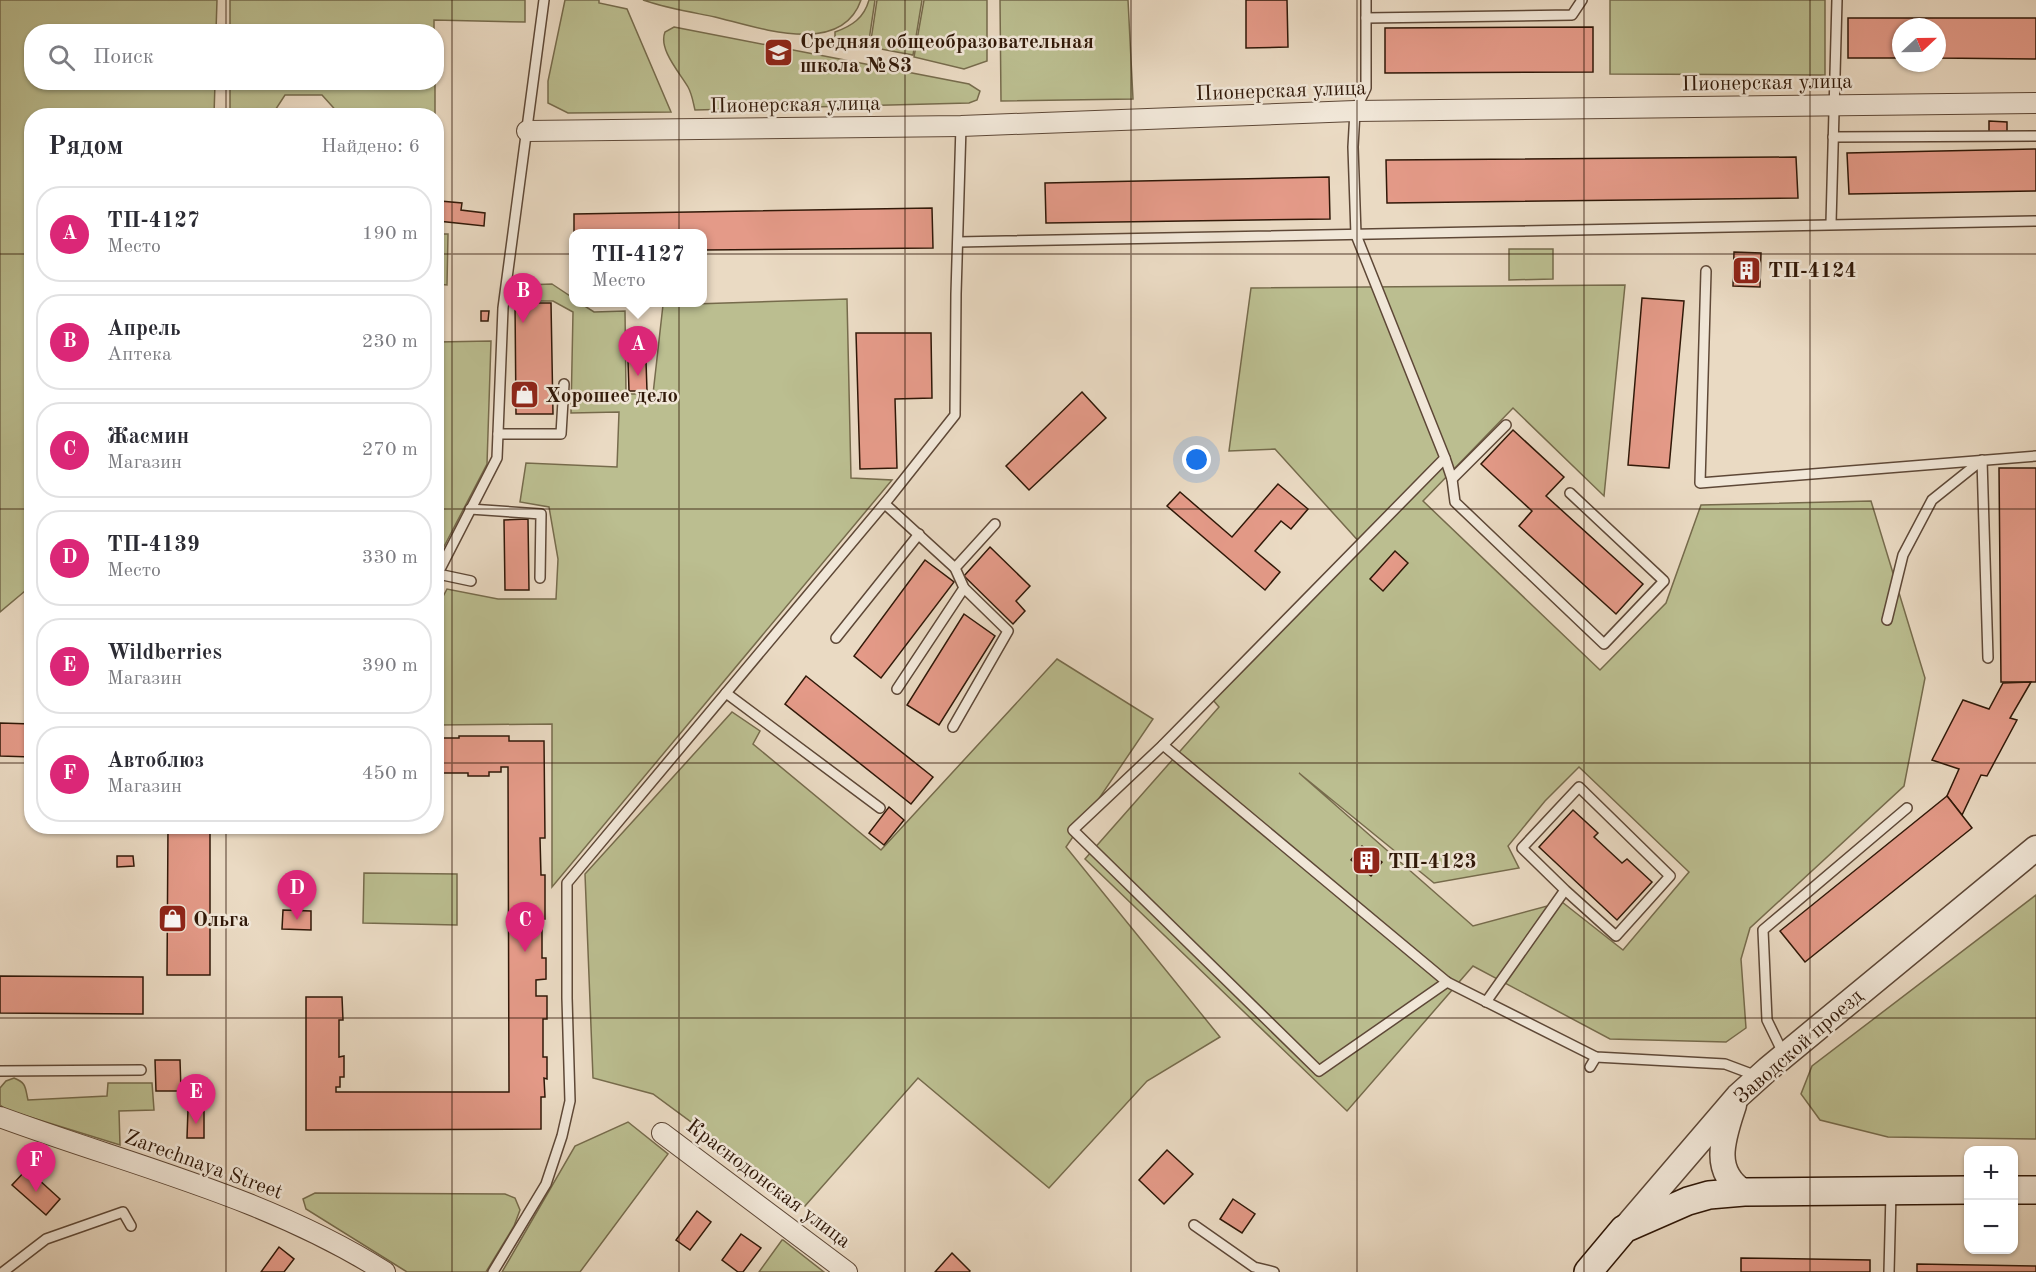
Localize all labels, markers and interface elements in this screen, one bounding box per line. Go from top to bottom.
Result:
north arrow [1892,18,1946,72]
search box [24,24,444,90]
place label: Средняя общеобразовательная школа №83 [800,32,1094,77]
school or university icon: Средняя общеобразовательная школа №83 [763,37,795,69]
icon: search [45,41,78,74]
text: Поиск [93,46,154,68]
street label: Пионерская улица [1681,72,1853,95]
street label: Пионерская улица [1195,78,1367,105]
street label: Пионерская улица [709,94,881,117]
text: Рядом [48,134,123,160]
text: Найдено: 6 [321,137,420,157]
text: ТП-4127 [107,210,200,232]
text: A [62,224,77,244]
text: 190 m [362,224,418,244]
popup [569,229,707,307]
text: Место [107,237,161,257]
text: ТП-4127 [592,244,684,266]
building icon: ТП-4124 [1731,254,1763,286]
place label: ТП-4124 [1768,261,1857,282]
text: Место [592,271,646,291]
pin: B [504,274,542,323]
text: Апрель [107,318,181,340]
pin: A [618,326,658,376]
text: B [62,332,77,352]
text: 230 m [362,332,418,352]
text: Аптека [107,345,172,365]
shop icon: Хорошее дело [508,379,540,411]
place label: Хорошее дело [545,386,678,407]
text: Жасмин [107,426,189,448]
text: C [63,440,76,460]
text: 270 m [362,440,418,460]
your location [1182,445,1211,474]
text: Магазин [107,453,182,473]
text: ТП-4139 [107,534,200,556]
text: D [62,548,77,568]
text: 330 m [362,548,418,568]
text: Место [107,561,161,581]
text: Wildberries [107,642,222,664]
text: E [63,656,76,676]
text: 390 m [362,656,418,676]
text: Магазин [107,669,182,689]
text: Автоблюз [107,750,204,772]
text: F [63,764,76,784]
text: 450 m [362,764,418,784]
text: Магазин [107,777,182,797]
building icon: ТП-4123 [1351,845,1383,877]
place label: ТП-4123 [1388,852,1477,873]
pin: D [278,870,316,920]
pin: C [506,902,544,952]
shop icon: Ольга [156,903,188,935]
place label: Ольга [193,910,249,931]
street label: Заводской проезд [1731,985,1868,1108]
pin: E [176,1074,216,1124]
street label: Краснодонская улица [682,1116,854,1253]
street label: Zarechnaya Street [122,1127,285,1204]
pin: F [16,1142,56,1192]
map controls [1964,1146,2018,1254]
button: + [1964,1146,2018,1200]
button: − [1964,1200,2018,1254]

